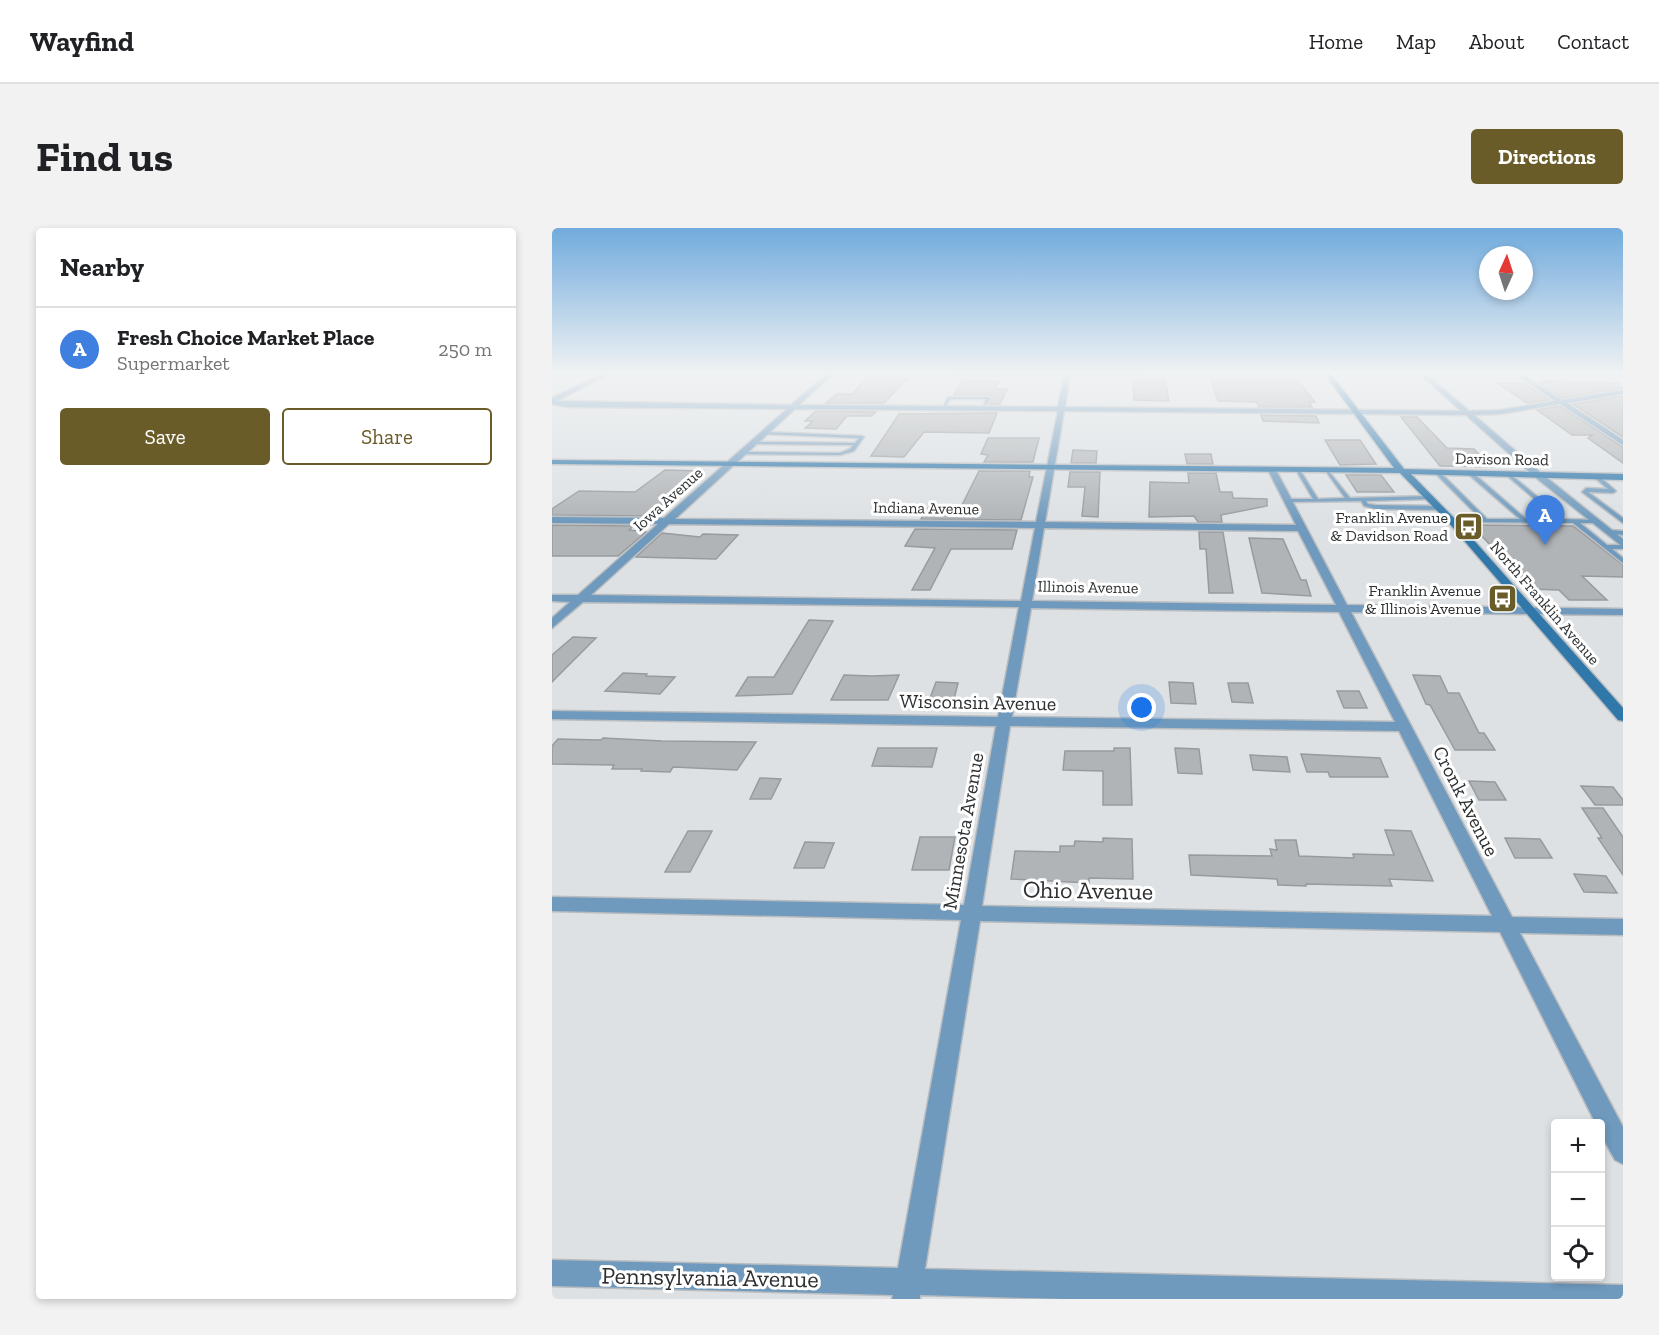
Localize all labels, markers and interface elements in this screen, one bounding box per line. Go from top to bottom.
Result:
text: Wayfind [30,25,134,58]
text: Home [1309,29,1363,54]
text: Map [1396,29,1436,54]
text: About [1469,29,1524,54]
text: Contact [1557,29,1629,54]
button: Directions [1471,129,1623,184]
text: Find us [36,131,173,182]
north arrow [1479,246,1533,300]
text: Nearby [60,251,144,283]
text: Fresh Choice Market Place [117,324,374,351]
text: A [73,337,86,361]
text: 250 m [438,337,492,361]
text: Supermarket [117,351,230,375]
button: Save [60,408,270,465]
button: Share [282,408,492,465]
street label: Davison Road [1455,449,1549,469]
street label: Iowa Avenue [629,463,707,535]
pin: A [1526,496,1564,545]
street label: Indiana Avenue [873,498,979,518]
place label: Franklin Avenue & Davidson Road [1330,508,1448,545]
bus stop icon: Franklin Avenue & Davidson Road [1453,510,1485,542]
street label: North Franklin Avenue [1486,537,1604,669]
street label: Illinois Avenue [1037,577,1139,597]
place label: Franklin Avenue & Illinois Avenue [1365,581,1481,618]
bus stop icon: Franklin Avenue & Illinois Avenue [1486,583,1518,615]
street label: Wisconsin Avenue [899,689,1057,715]
your location [1127,693,1156,722]
street label: Cronk Avenue [1428,742,1504,860]
street label: Minnesota Avenue [937,751,989,911]
street label: Ohio Avenue [1023,874,1153,906]
map controls [1551,1119,1605,1281]
button: + [1551,1119,1605,1173]
button: − [1551,1173,1605,1227]
button: locate [1551,1227,1605,1281]
street label: Pennsylvania Avenue [601,1261,819,1293]

